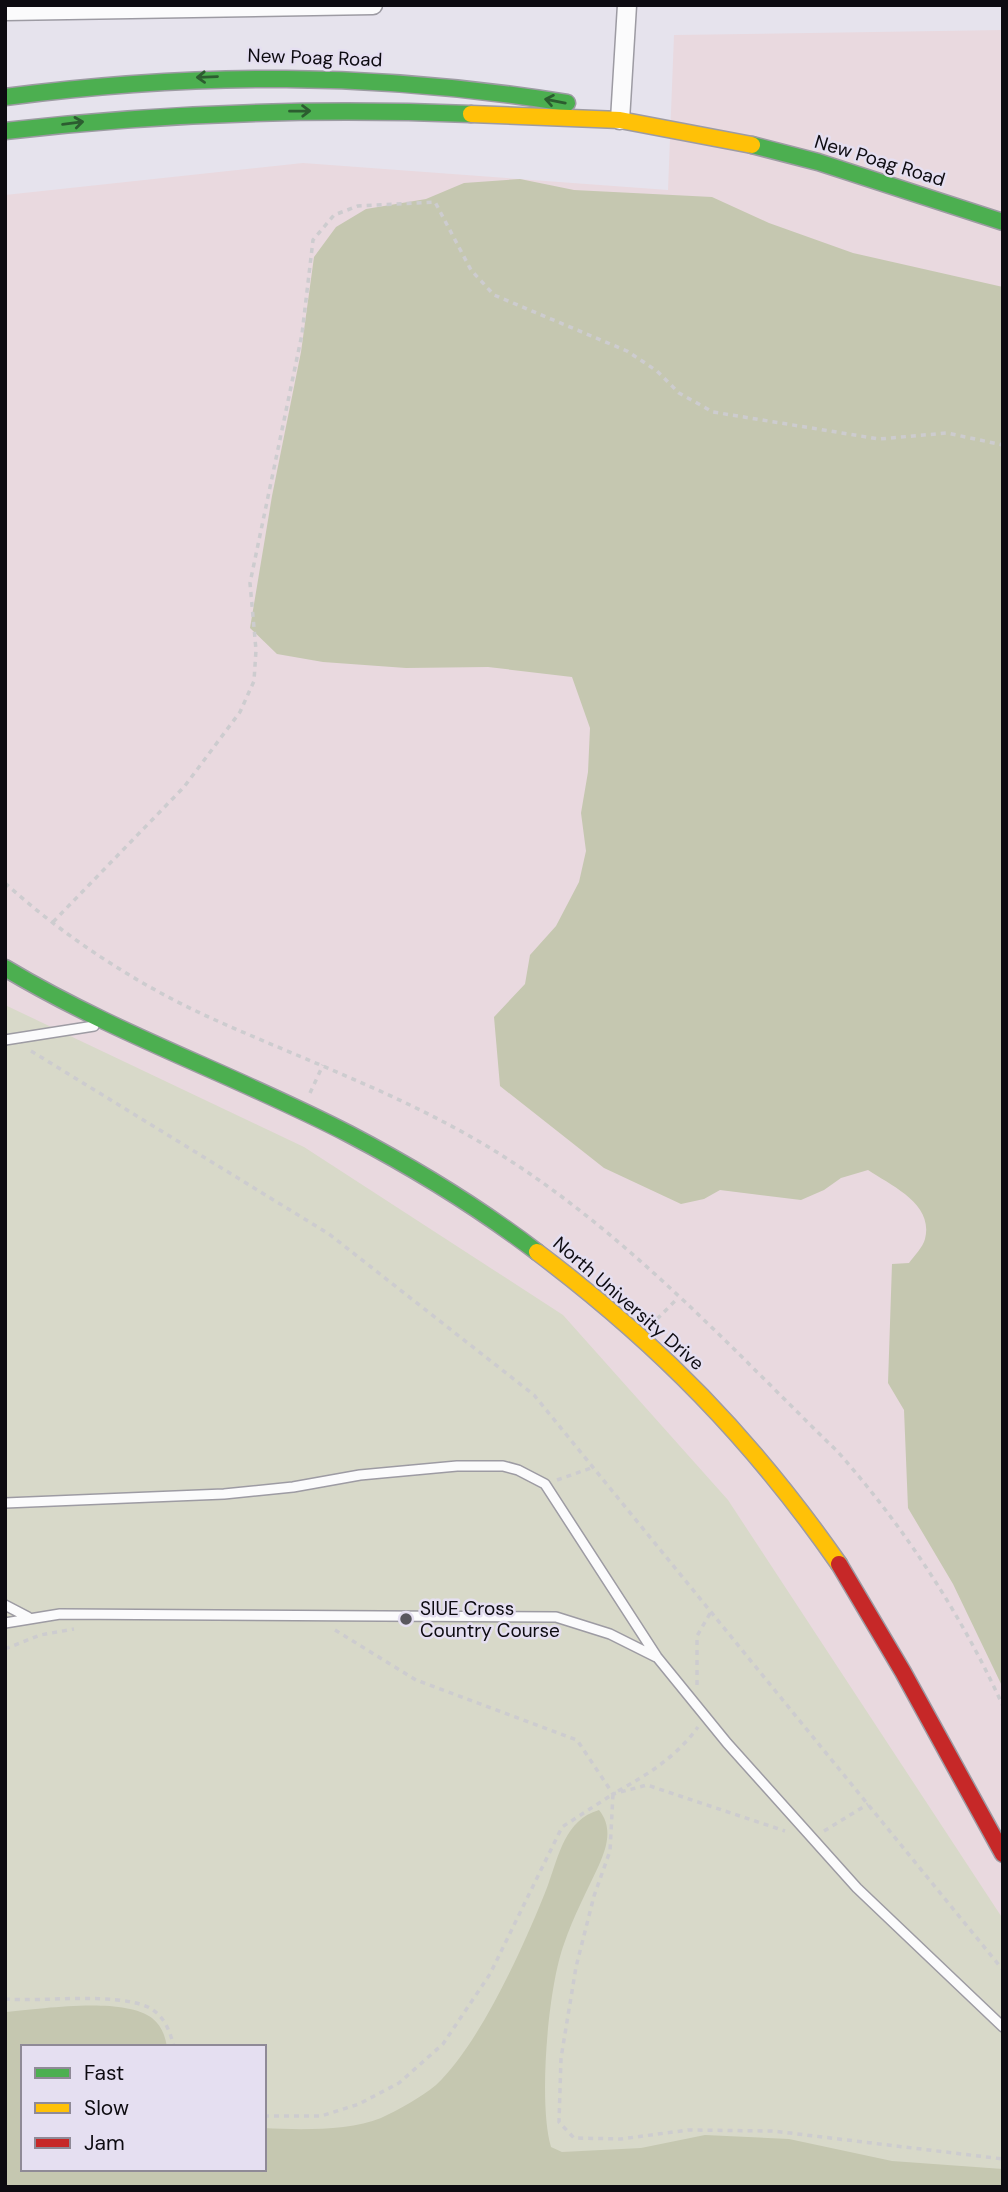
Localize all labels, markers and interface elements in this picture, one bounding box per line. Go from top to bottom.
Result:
street label: New Poag Road [247,43,383,72]
one-way arrow [195,70,218,83]
one-way arrow [544,94,567,108]
one-way arrow [288,105,311,118]
one-way arrow [61,116,84,129]
street label: New Poag Road [812,129,948,192]
street label: North University Drive [548,1231,709,1376]
place label: SIUE Cross Country Course [420,1596,560,1643]
marker: SIUE Cross Country Course [398,1611,414,1627]
legend [21,2045,266,2171]
text: Fast [84,2059,124,2087]
text: Slow [84,2094,129,2122]
text: Jam [84,2129,125,2157]

